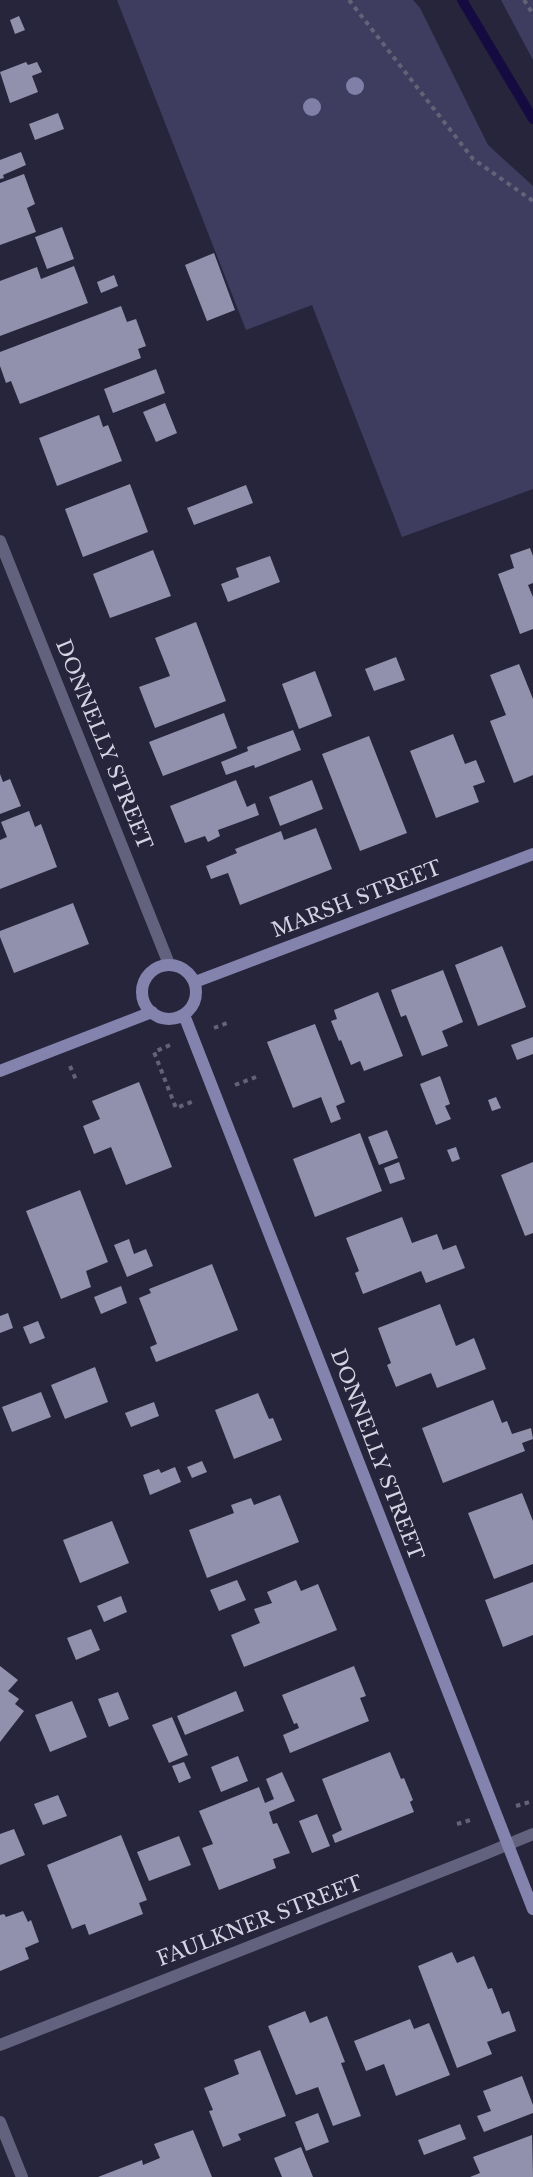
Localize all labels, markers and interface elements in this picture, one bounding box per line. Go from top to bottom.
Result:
street label: DONNELLY STREET [50,636,156,854]
street label: MARSH STREET [269,857,445,943]
street label: DONNELLY STREET [325,1346,427,1564]
street label: FAULKNER STREET [154,1872,366,1972]

